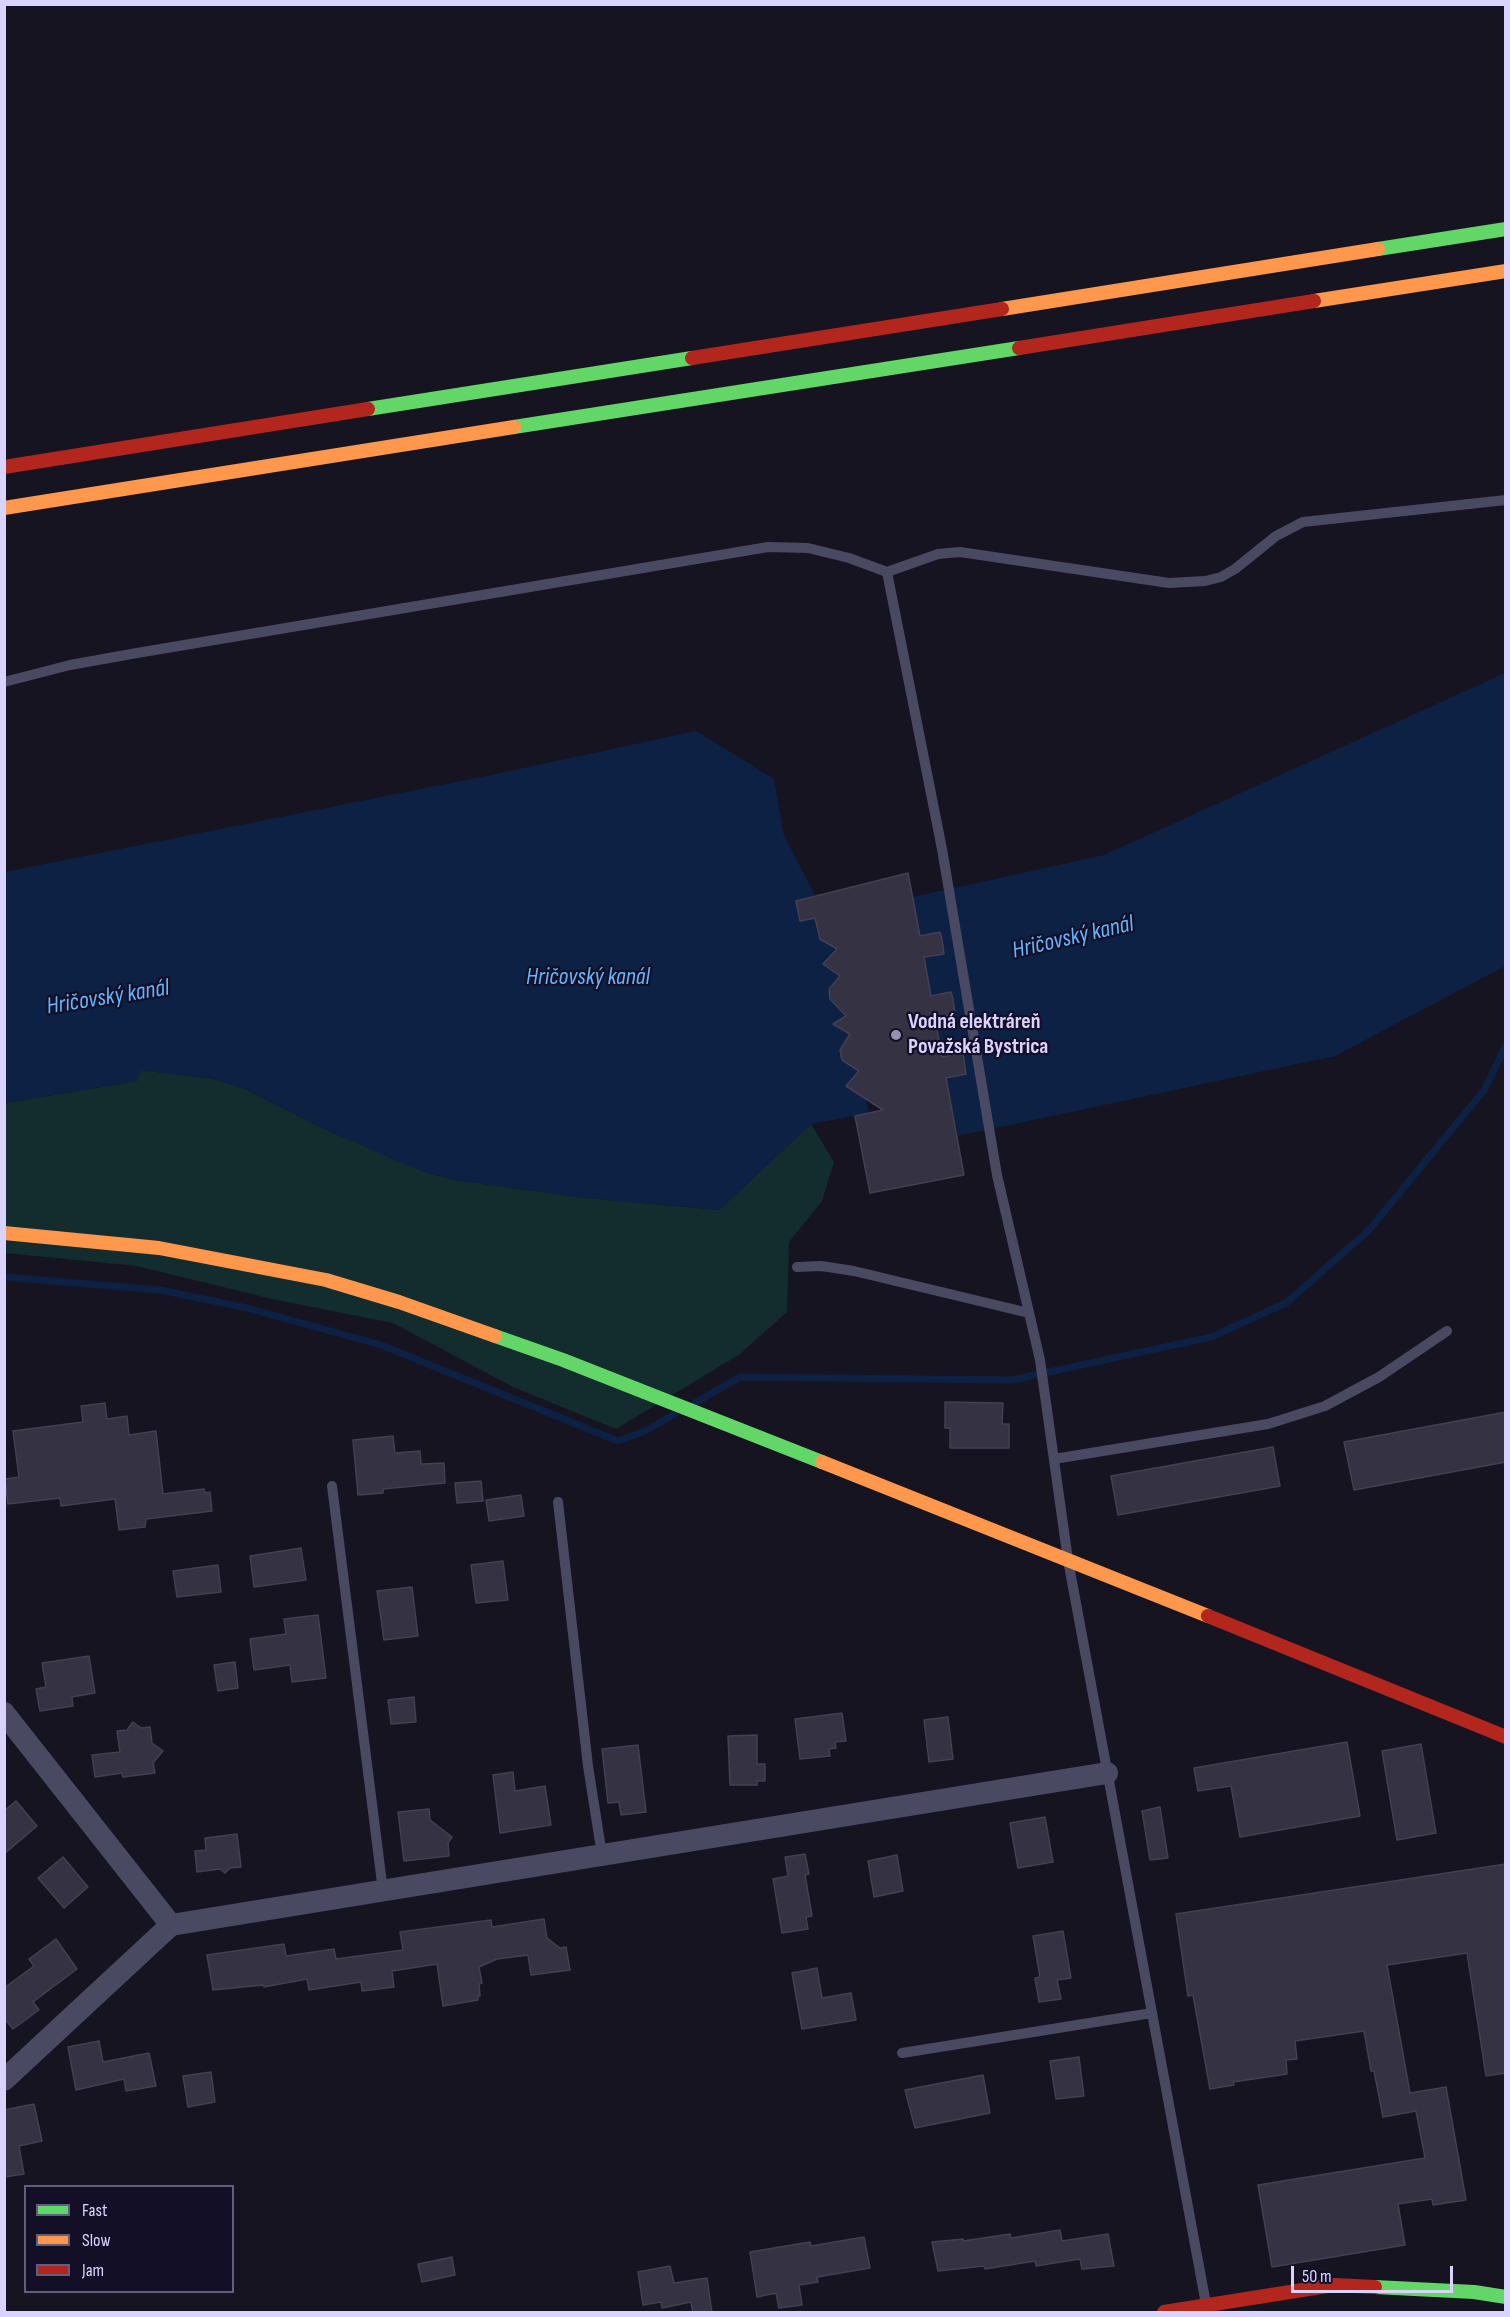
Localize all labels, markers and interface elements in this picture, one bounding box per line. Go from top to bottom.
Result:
water label: Hričovský kanál [1009,910,1137,966]
water label: Hričovský kanál [526,964,650,992]
water label: Hričovský kanál [45,974,171,1022]
place label: Vodná elektráreň Považská Bystrica [908,1009,1048,1060]
marker: Vodná elektráreň Považská Bystrica [889,1028,903,1042]
legend [24,2185,234,2293]
text: Fast [82,2200,107,2221]
text: Slow [82,2230,111,2251]
scale bar [1294,2254,1456,2292]
text: Jam [82,2260,104,2281]
text: 50 m [1302,2266,1332,2287]

